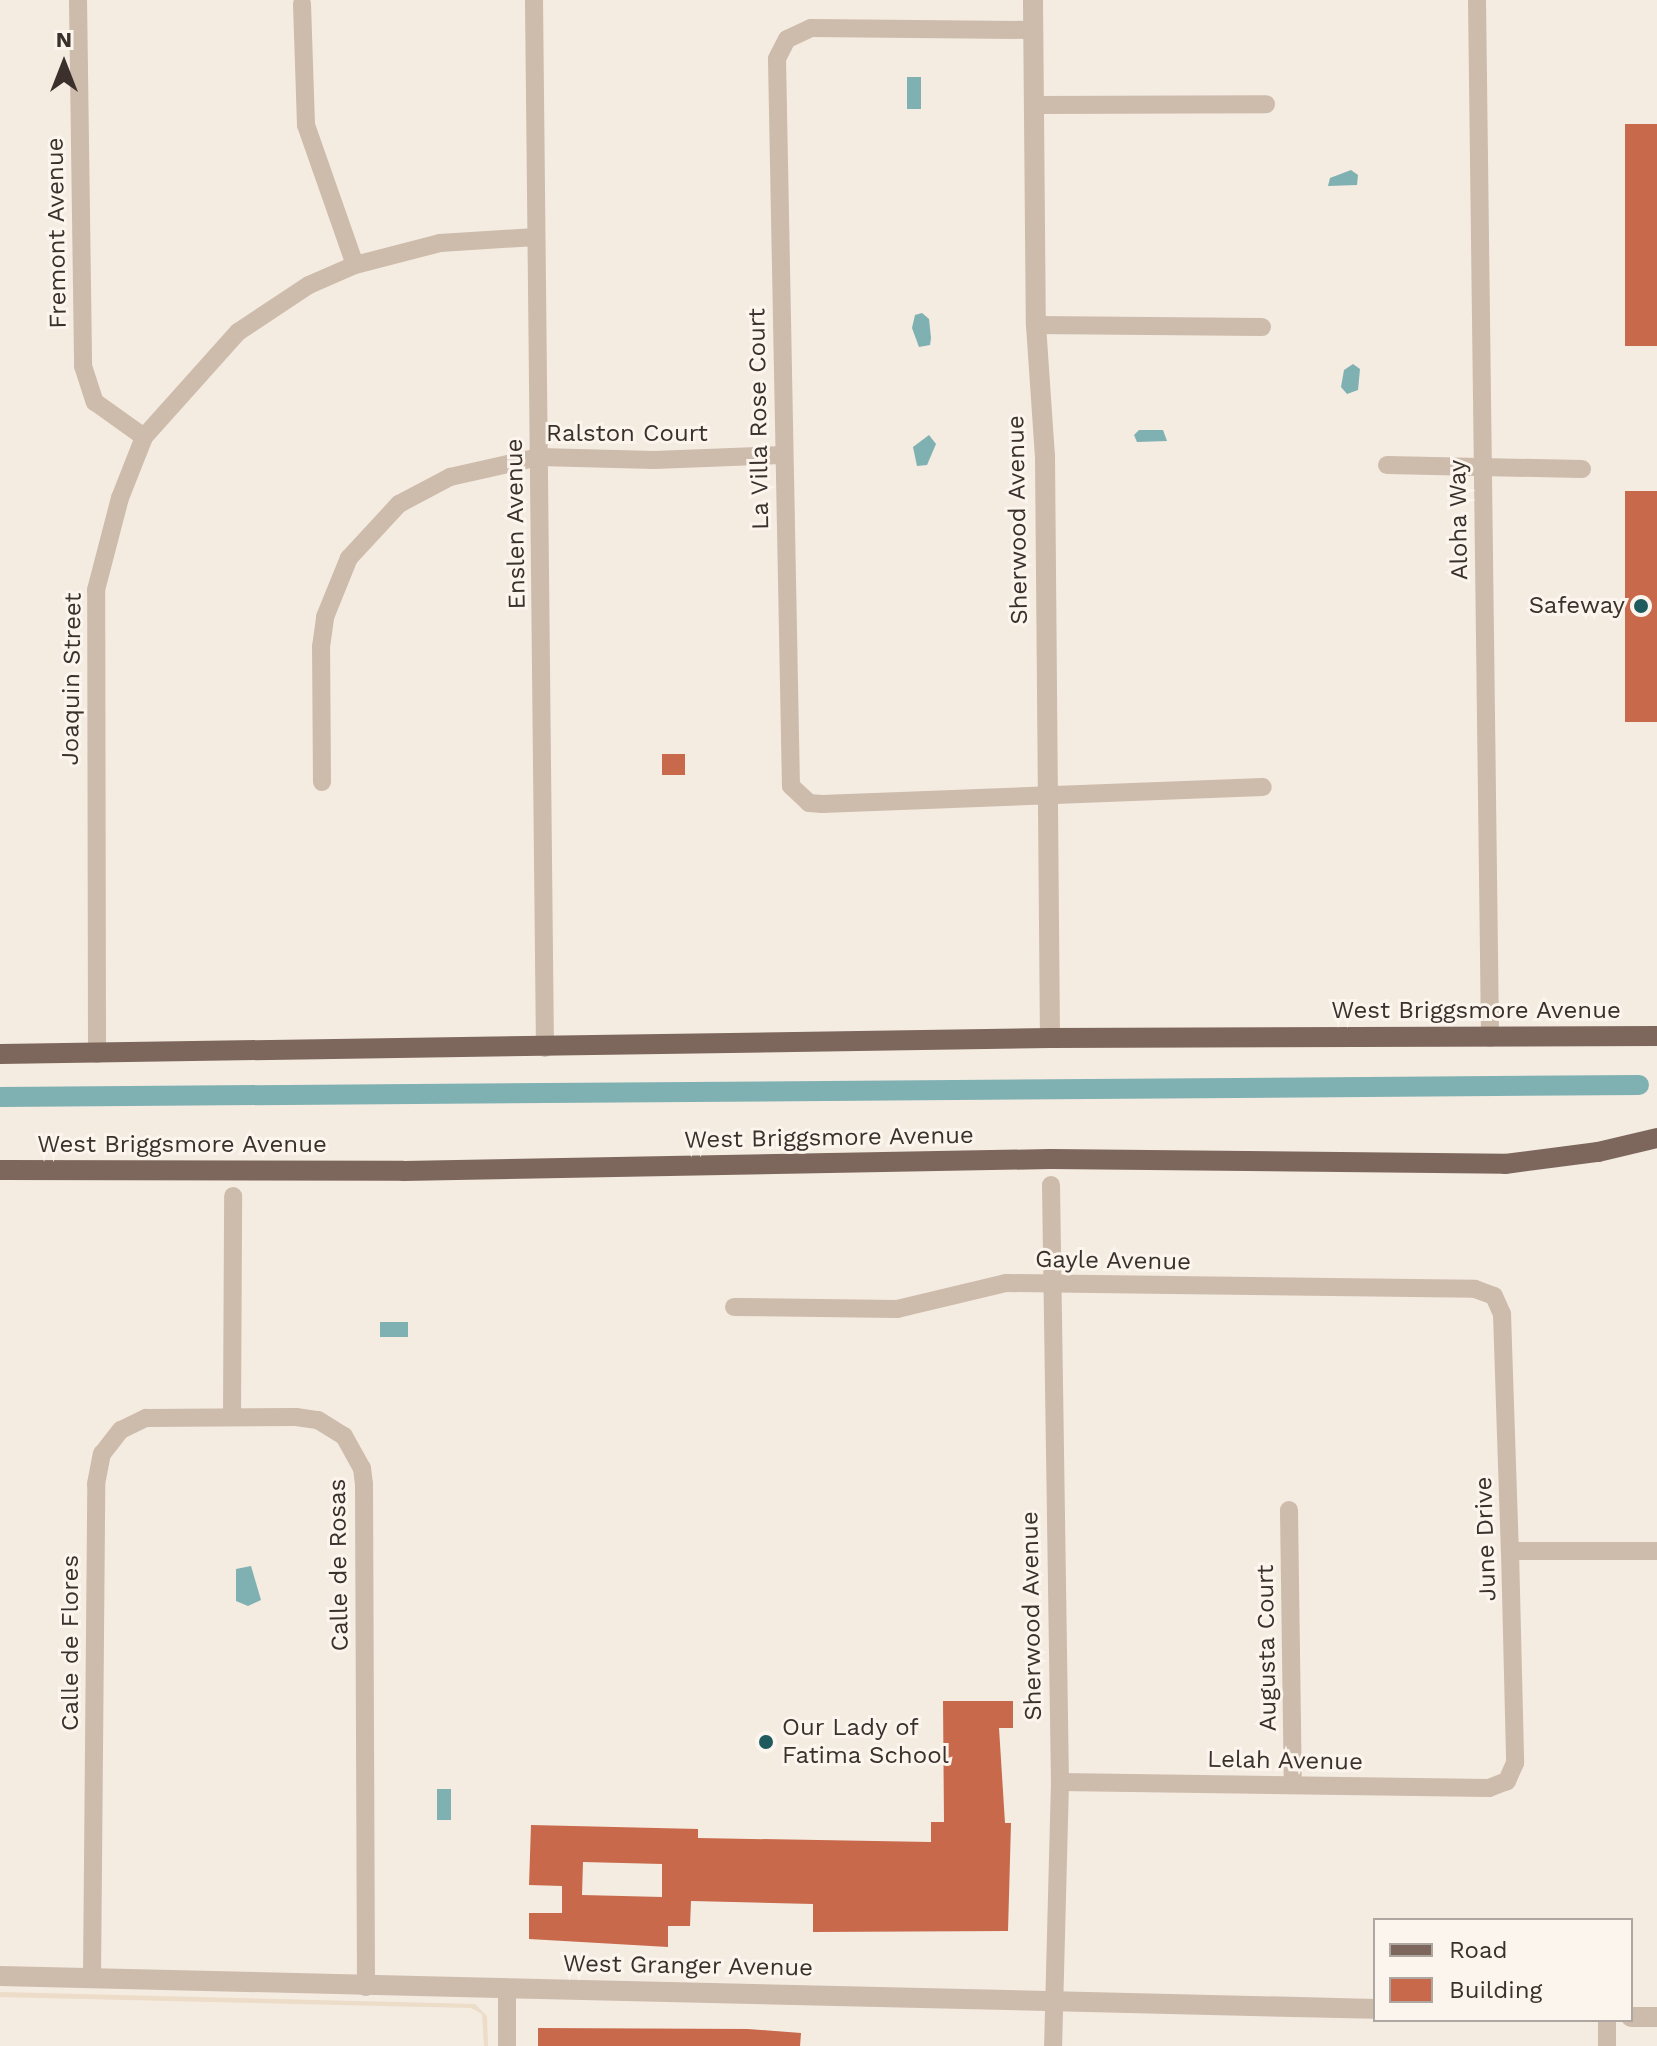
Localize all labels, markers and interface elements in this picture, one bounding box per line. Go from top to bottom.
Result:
north arrow [24,24,104,104]
text: N [56,27,72,52]
street label: Fremont Avenue [41,137,73,329]
street label: La Villa Rose Court [743,307,775,531]
street label: Sherwood Avenue [1002,415,1034,625]
street label: Ralston Court [546,420,708,448]
street label: Enslen Avenue [500,438,532,610]
street label: Aloha Way [1444,459,1474,581]
street label: Joaquin Street [56,592,88,766]
place label: Safeway [1529,592,1625,620]
marker: Safeway [1632,597,1650,615]
street label: West Briggsmore Avenue [1331,997,1621,1025]
street label: West Briggsmore Avenue [683,1121,975,1155]
street label: West Briggsmore Avenue [37,1131,327,1159]
street label: Gayle Avenue [1034,1245,1192,1277]
street label: June Drive [1469,1476,1503,1602]
street label: Calle de Rosas [323,1478,355,1652]
street label: Sherwood Avenue [1016,1511,1048,1721]
street label: Calle de Flores [57,1555,85,1731]
street label: Augusta Court [1251,1564,1283,1732]
place label: Our Lady of Fatima School [782,1714,949,1770]
marker: Our Lady of Fatima School [757,1733,775,1751]
street label: Lelah Avenue [1206,1745,1364,1777]
legend [1373,1918,1633,2022]
text: Road [1449,1936,1508,1964]
street label: West Granger Avenue [562,1949,814,1983]
text: Building [1449,1976,1542,2004]

